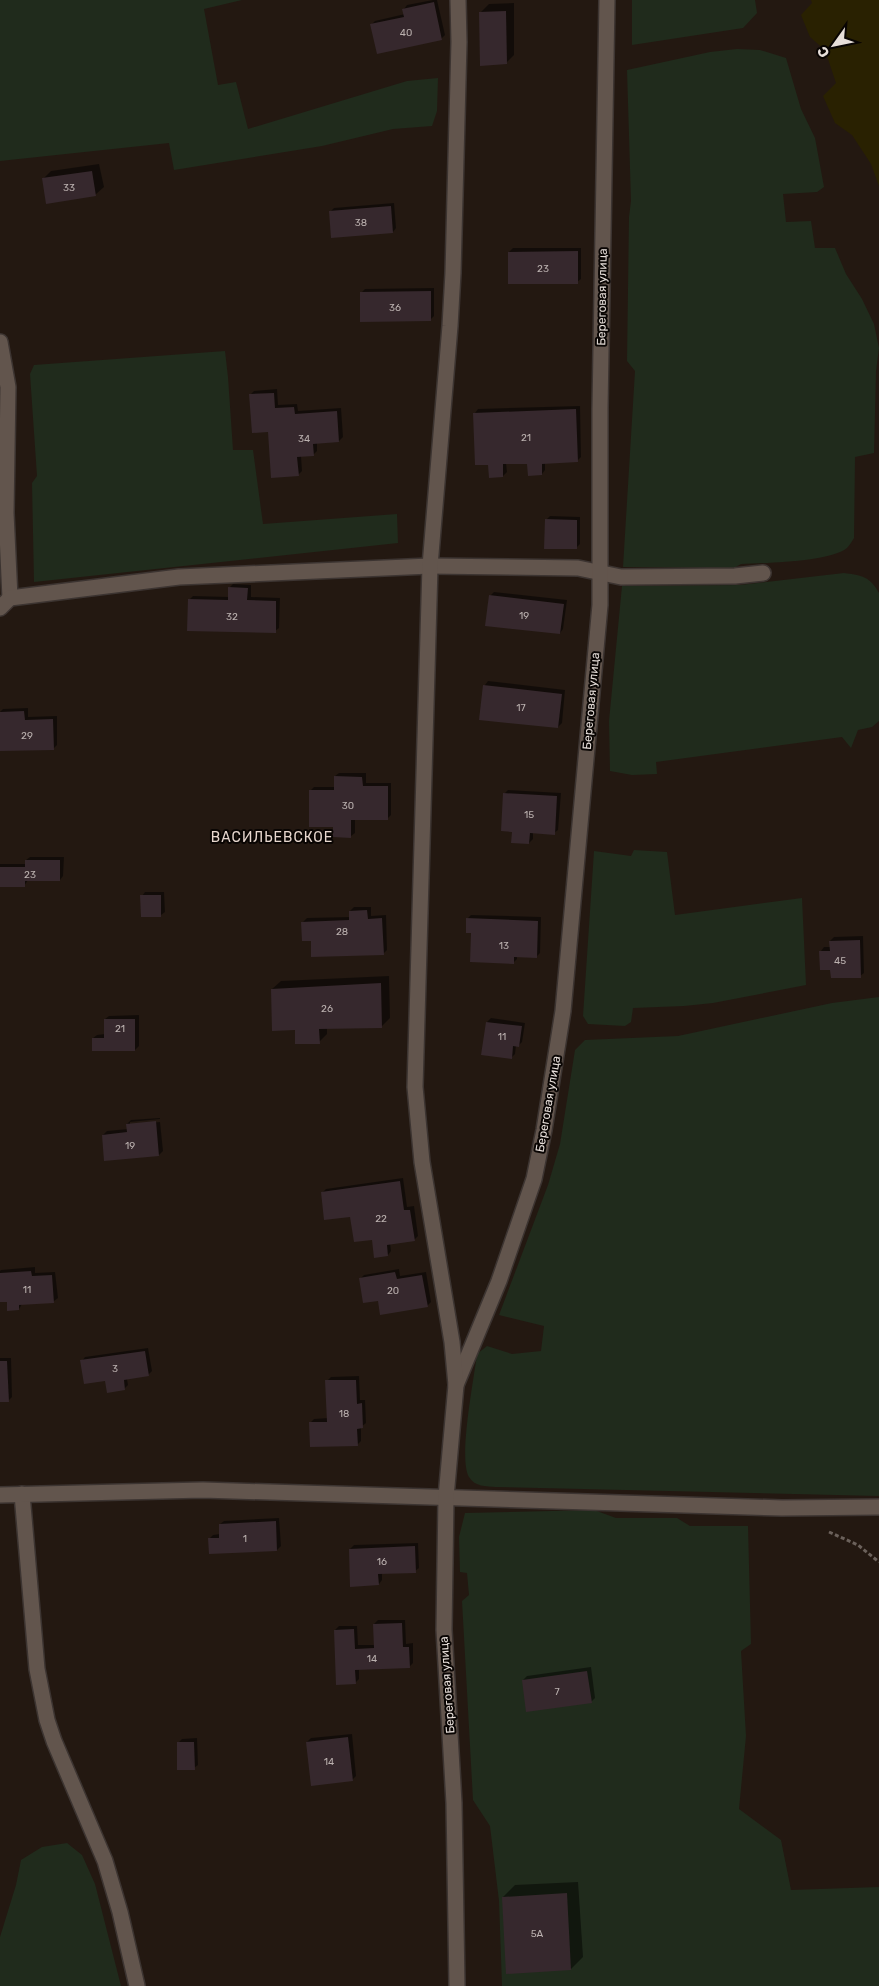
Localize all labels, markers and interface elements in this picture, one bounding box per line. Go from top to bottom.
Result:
north arrow [809,20,859,70]
house number: 40 [400,27,412,39]
text: С [814,43,833,61]
house number: 33 [63,182,75,194]
house number: 38 [355,217,367,229]
street label: Береговая улица [594,248,610,346]
house number: 23 [537,263,549,275]
house number: 36 [389,302,401,314]
house number: 21 [521,432,531,444]
house number: 34 [298,433,310,445]
house number: 19 [519,610,529,622]
house number: 32 [226,611,238,623]
street label: Береговая улица [580,652,602,750]
house number: 17 [516,702,526,714]
house number: 29 [21,730,33,742]
house number: 30 [342,800,354,812]
house number: 15 [524,809,534,821]
district label: ВАСИЛЬЕВСКОЕ [211,829,333,846]
house number: 23 [24,869,36,881]
house number: 28 [336,926,348,938]
house number: 13 [499,940,509,952]
house number: 45 [834,955,846,967]
house number: 26 [321,1003,333,1015]
house number: 21 [115,1023,125,1035]
house number: 11 [498,1031,506,1043]
street label: Береговая улица [533,1055,563,1153]
house number: 19 [125,1140,135,1152]
house number: 22 [375,1213,387,1225]
house number: 11 [23,1284,31,1296]
house number: 20 [387,1285,399,1297]
house number: 3 [112,1363,118,1375]
house number: 18 [339,1408,349,1420]
house number: 1 [243,1533,247,1545]
house number: 16 [377,1556,387,1568]
street label: Береговая улица [437,1636,457,1734]
house number: 14 [367,1653,377,1665]
house number: 7 [554,1686,560,1698]
house number: 14 [324,1756,334,1768]
house number: 5А [531,1928,544,1940]

